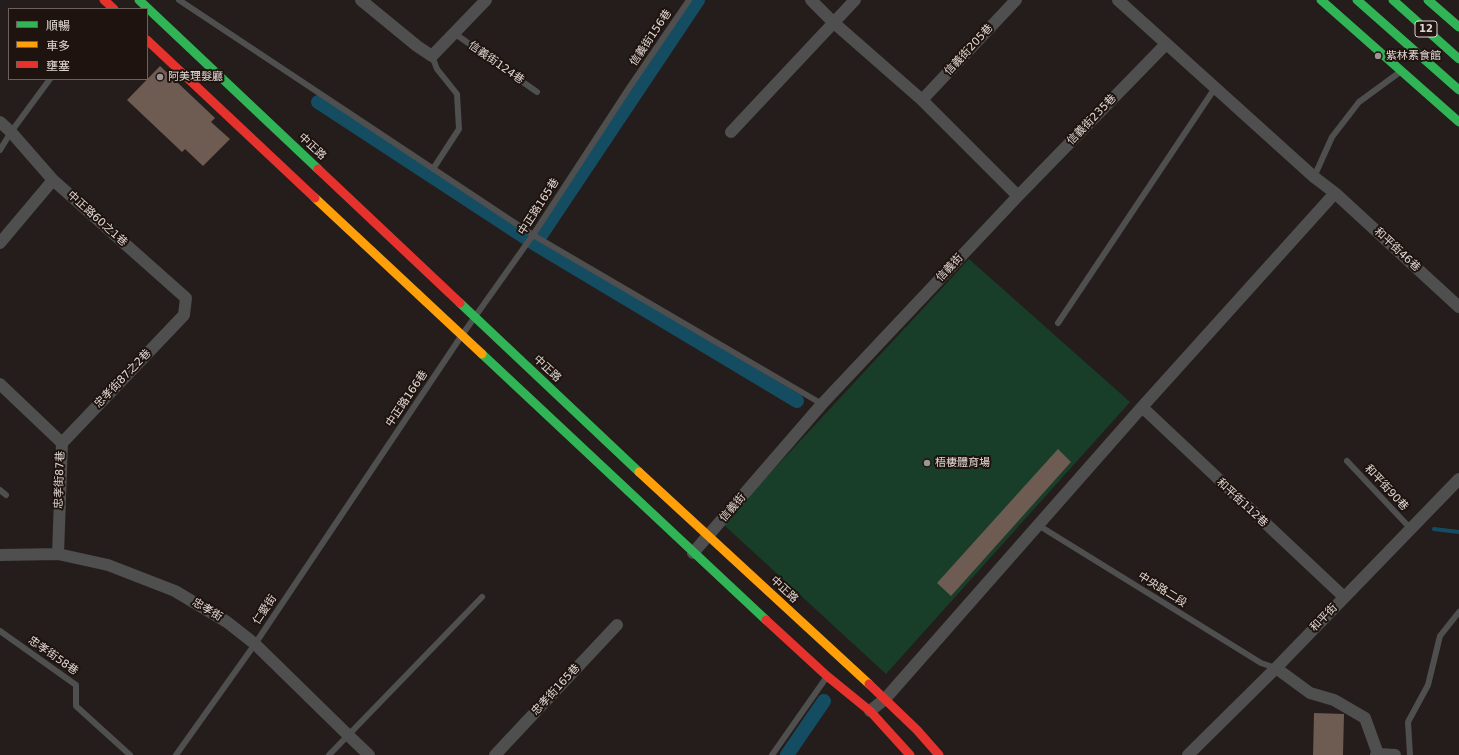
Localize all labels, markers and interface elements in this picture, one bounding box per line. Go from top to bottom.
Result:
street label: 信義街156巷 [627,7,675,69]
legend [8,8,148,80]
text: 順暢 [46,19,70,33]
road number: 12 [1415,21,1437,37]
street label: 信義街205巷 [942,22,996,78]
text: 車多 [46,39,70,53]
street label: 信義街124巷 [466,39,526,87]
place label: 紫林素食館 [1386,49,1441,63]
marker: 紫林素食館 [1373,51,1383,61]
text: 壅塞 [46,59,70,73]
place label: 阿美理髮廳 [168,70,223,84]
marker: 阿美理髮廳 [155,72,165,82]
street label: 信義街235巷 [1065,92,1119,148]
street label: 中正路 [295,131,329,163]
street label: 中正路165巷 [516,176,562,238]
street label: 中正路60之1巷 [64,189,130,249]
street label: 和平街46巷 [1371,225,1423,275]
street label: 信義街 [934,251,966,285]
street label: 忠孝街87之2巷 [92,347,154,411]
street label: 中正路 [530,353,564,385]
street label: 中正路166巷 [383,368,431,430]
street label: 忠孝街87巷 [52,451,68,509]
place label: 梧棲體育場 [935,456,990,470]
marker: 梧棲體育場 [922,458,932,468]
street label: 和平街90巷 [1361,462,1411,514]
street label: 和平街112巷 [1214,476,1270,530]
street label: 信義街 [717,491,749,525]
street label: 中央路二段 [1135,570,1189,610]
street label: 中正路 [767,574,801,606]
street label: 仁愛街 [250,593,280,627]
street label: 忠孝街 [189,596,225,624]
street label: 和平街 [1308,602,1340,634]
street label: 忠孝街58巷 [25,634,81,678]
street label: 忠孝街165巷 [529,662,583,718]

